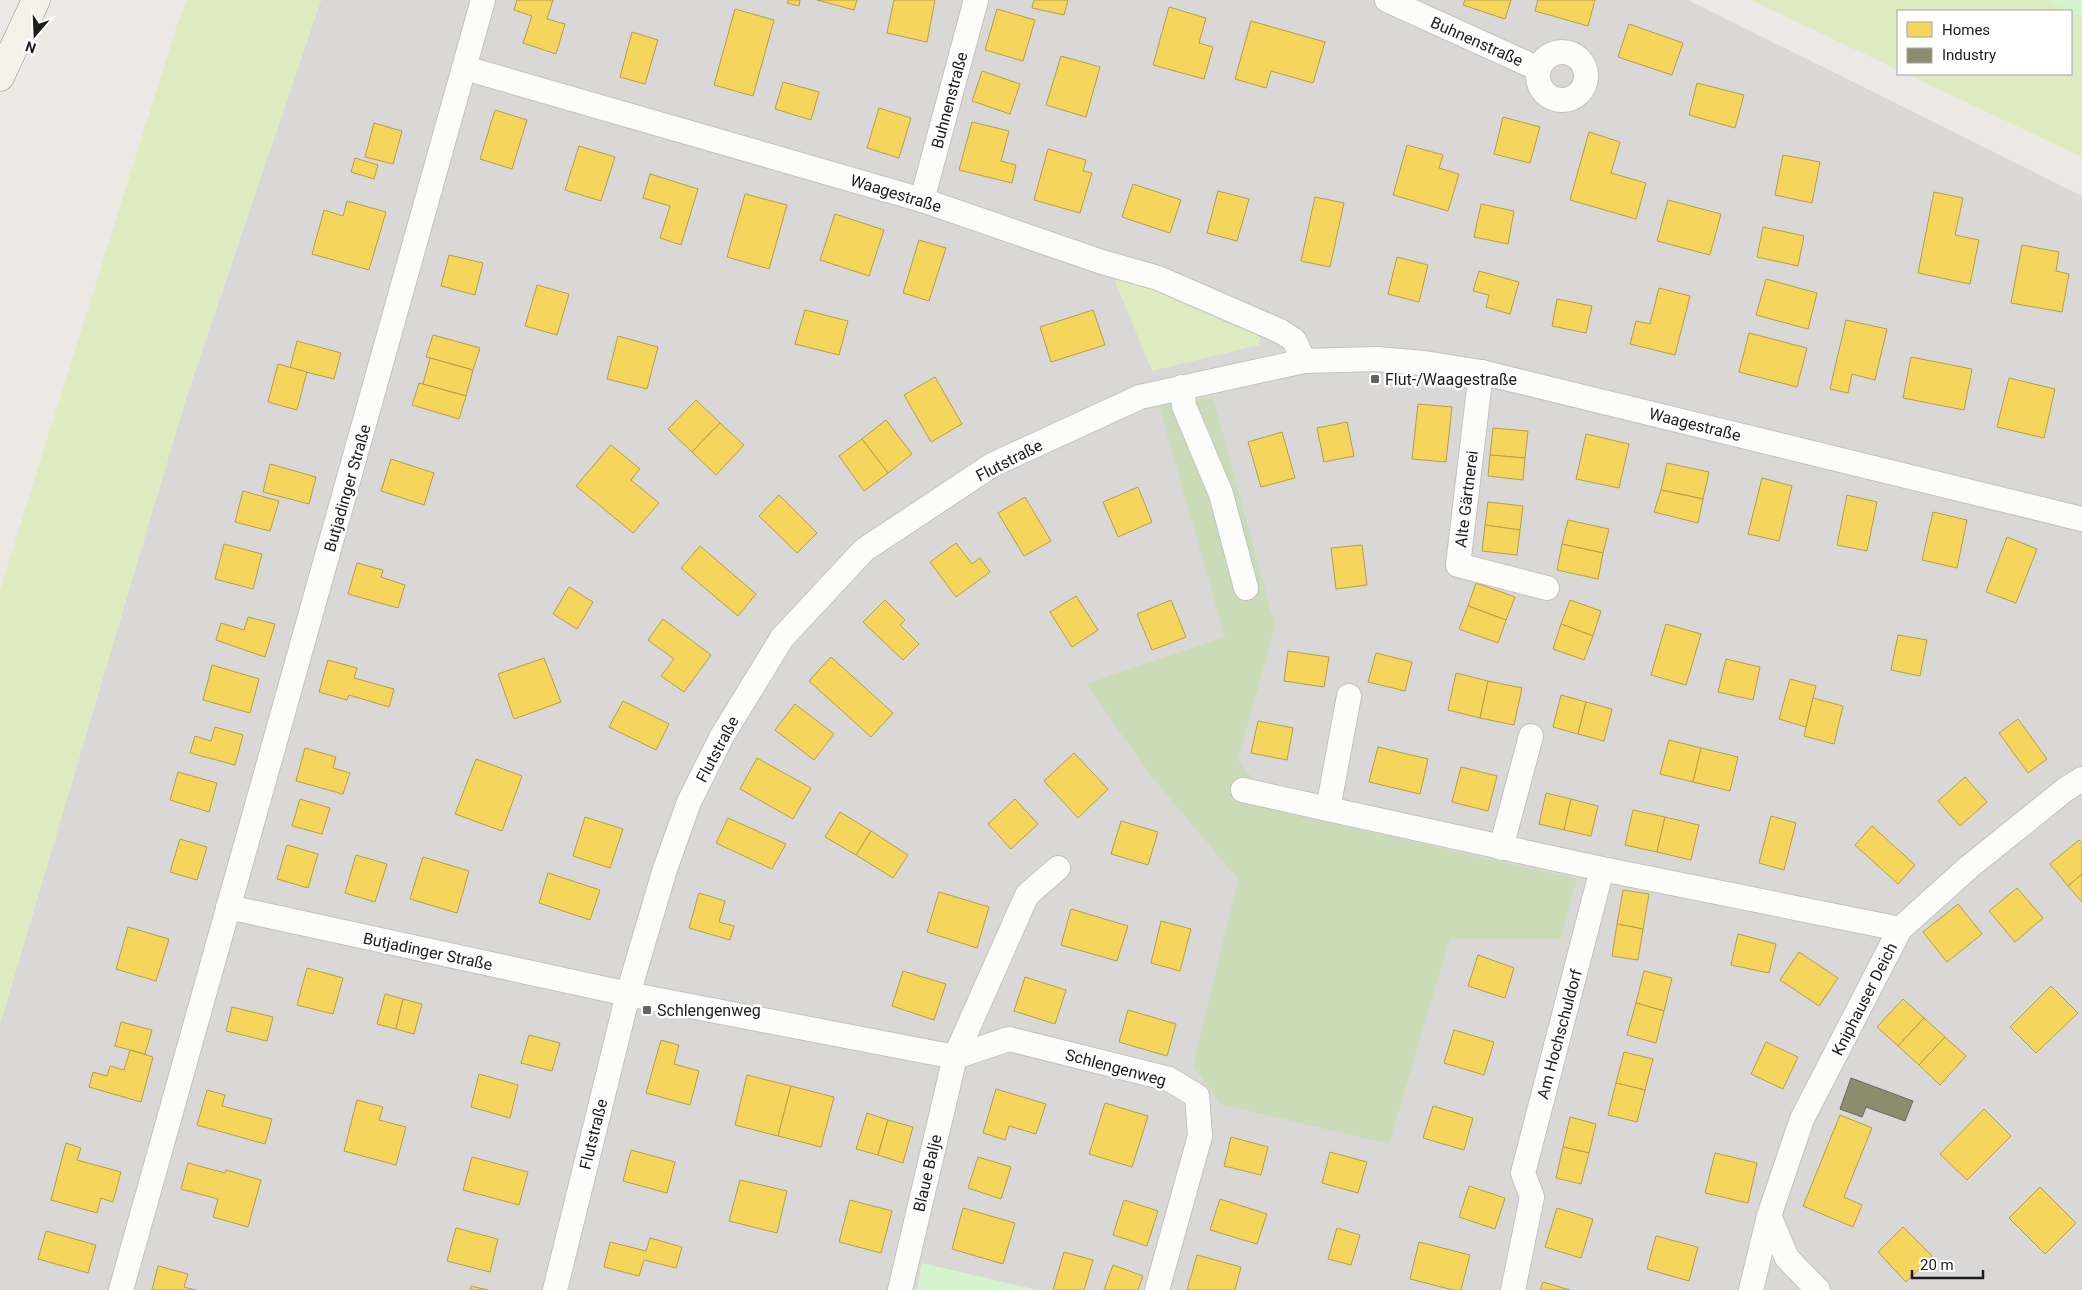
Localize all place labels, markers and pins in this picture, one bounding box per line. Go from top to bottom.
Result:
place label: Flut-/Waagestraße [1385,370,1517,389]
marker: Flut-/Waagestraße [1369,373,1381,385]
place label: Schlengenweg [657,1001,761,1020]
marker: Schlengenweg [641,1004,653,1016]

